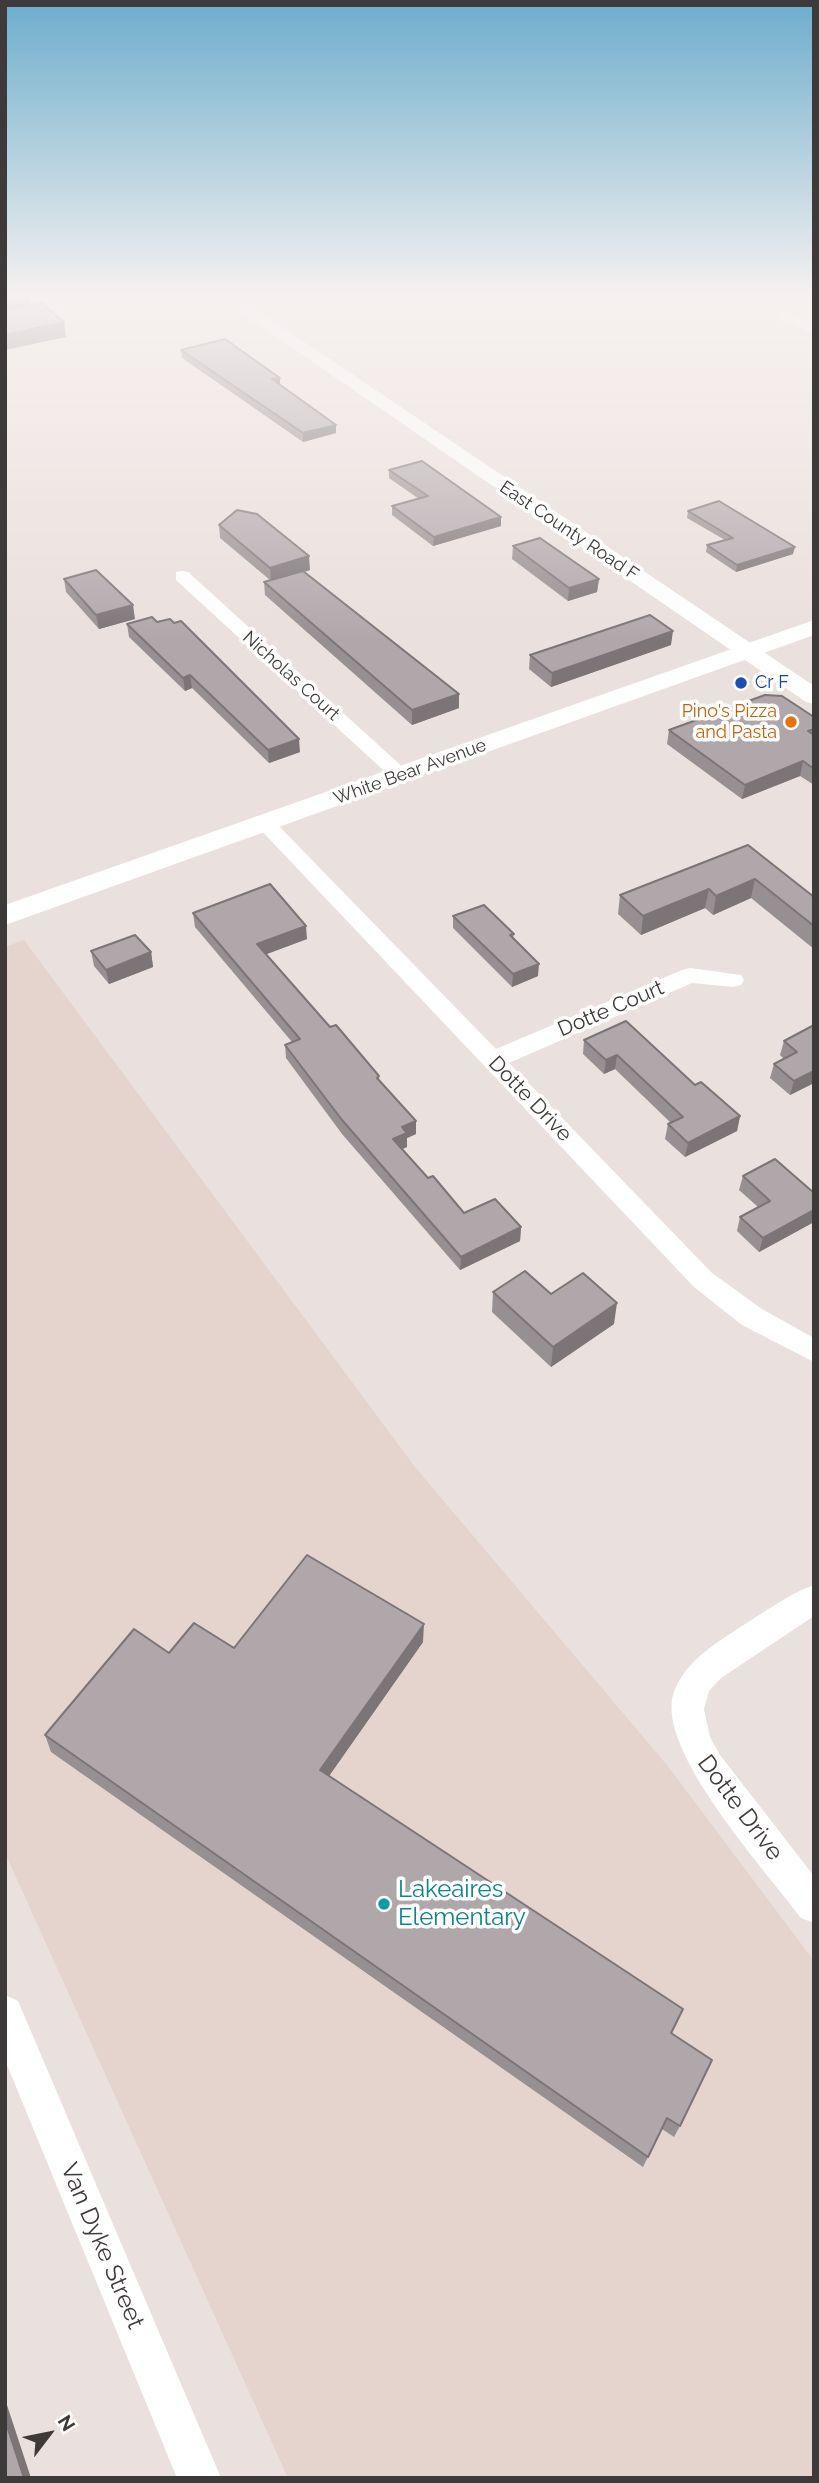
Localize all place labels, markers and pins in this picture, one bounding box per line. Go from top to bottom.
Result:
place label: Cr F [755,672,789,694]
marker: Cr F [733,675,749,691]
place label: Pino's Pizza and Pasta [682,701,777,744]
marker: Pino's Pizza and Pasta [783,714,799,730]
place label: Lakeaires Elementary [398,1876,526,1932]
marker: Lakeaires Elementary [376,1896,392,1912]

